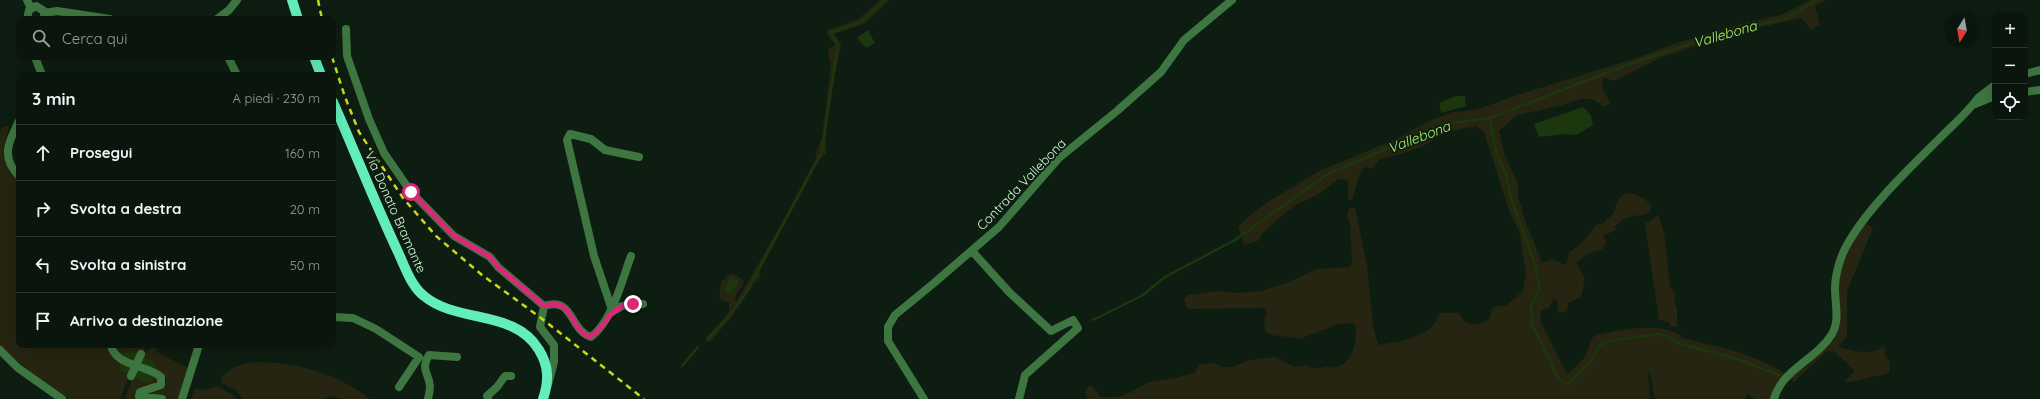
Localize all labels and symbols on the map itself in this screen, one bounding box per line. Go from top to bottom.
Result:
north arrow [1944,12,1980,48]
water label: Vallebona [1691,16,1760,52]
water label: Vallebona [1385,116,1454,157]
street label: Contrada Vallebona [973,135,1069,233]
street label: Via Donato Bramante [362,149,430,275]
route start [402,183,420,201]
route end [624,295,642,313]

